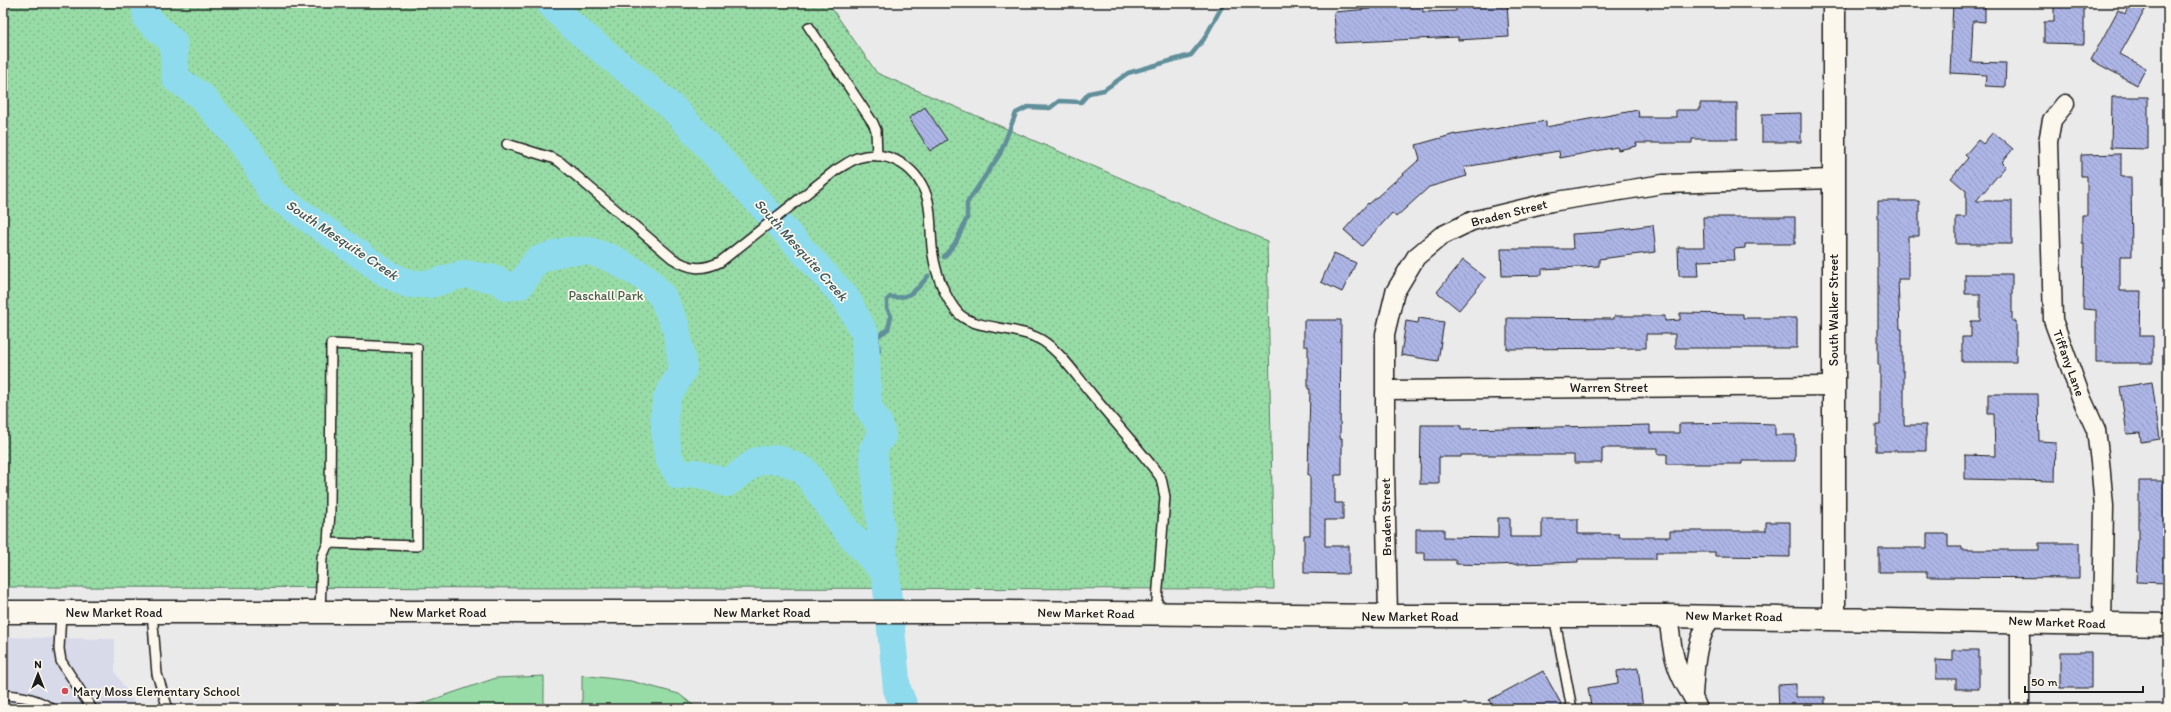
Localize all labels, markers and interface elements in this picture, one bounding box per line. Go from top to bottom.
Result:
water label: South Mesquite Creek [283,196,402,284]
water label: South Mesquite Creek [751,196,852,305]
street label: Braden Street [1469,196,1549,230]
street label: South Walker Street [1826,254,1841,366]
park label: Paschall Park [568,288,644,303]
street label: Tiffany Lane [2050,328,2088,398]
street label: Warren Street [1570,380,1648,395]
street label: Braden Street [1378,478,1394,556]
street label: New Market Road [65,605,163,620]
street label: New Market Road [389,605,487,620]
street label: New Market Road [713,605,811,620]
street label: New Market Road [1037,605,1135,621]
street label: New Market Road [1685,608,1783,624]
street label: New Market Road [1361,609,1459,624]
street label: New Market Road [2008,613,2106,631]
north arrow [18,654,58,694]
text: N [34,658,42,671]
scale bar [2025,668,2143,694]
text: 50 m [2031,675,2057,689]
place label: Mary Moss Elementary School [73,684,240,699]
marker: Mary Moss Elementary School [60,686,70,696]

